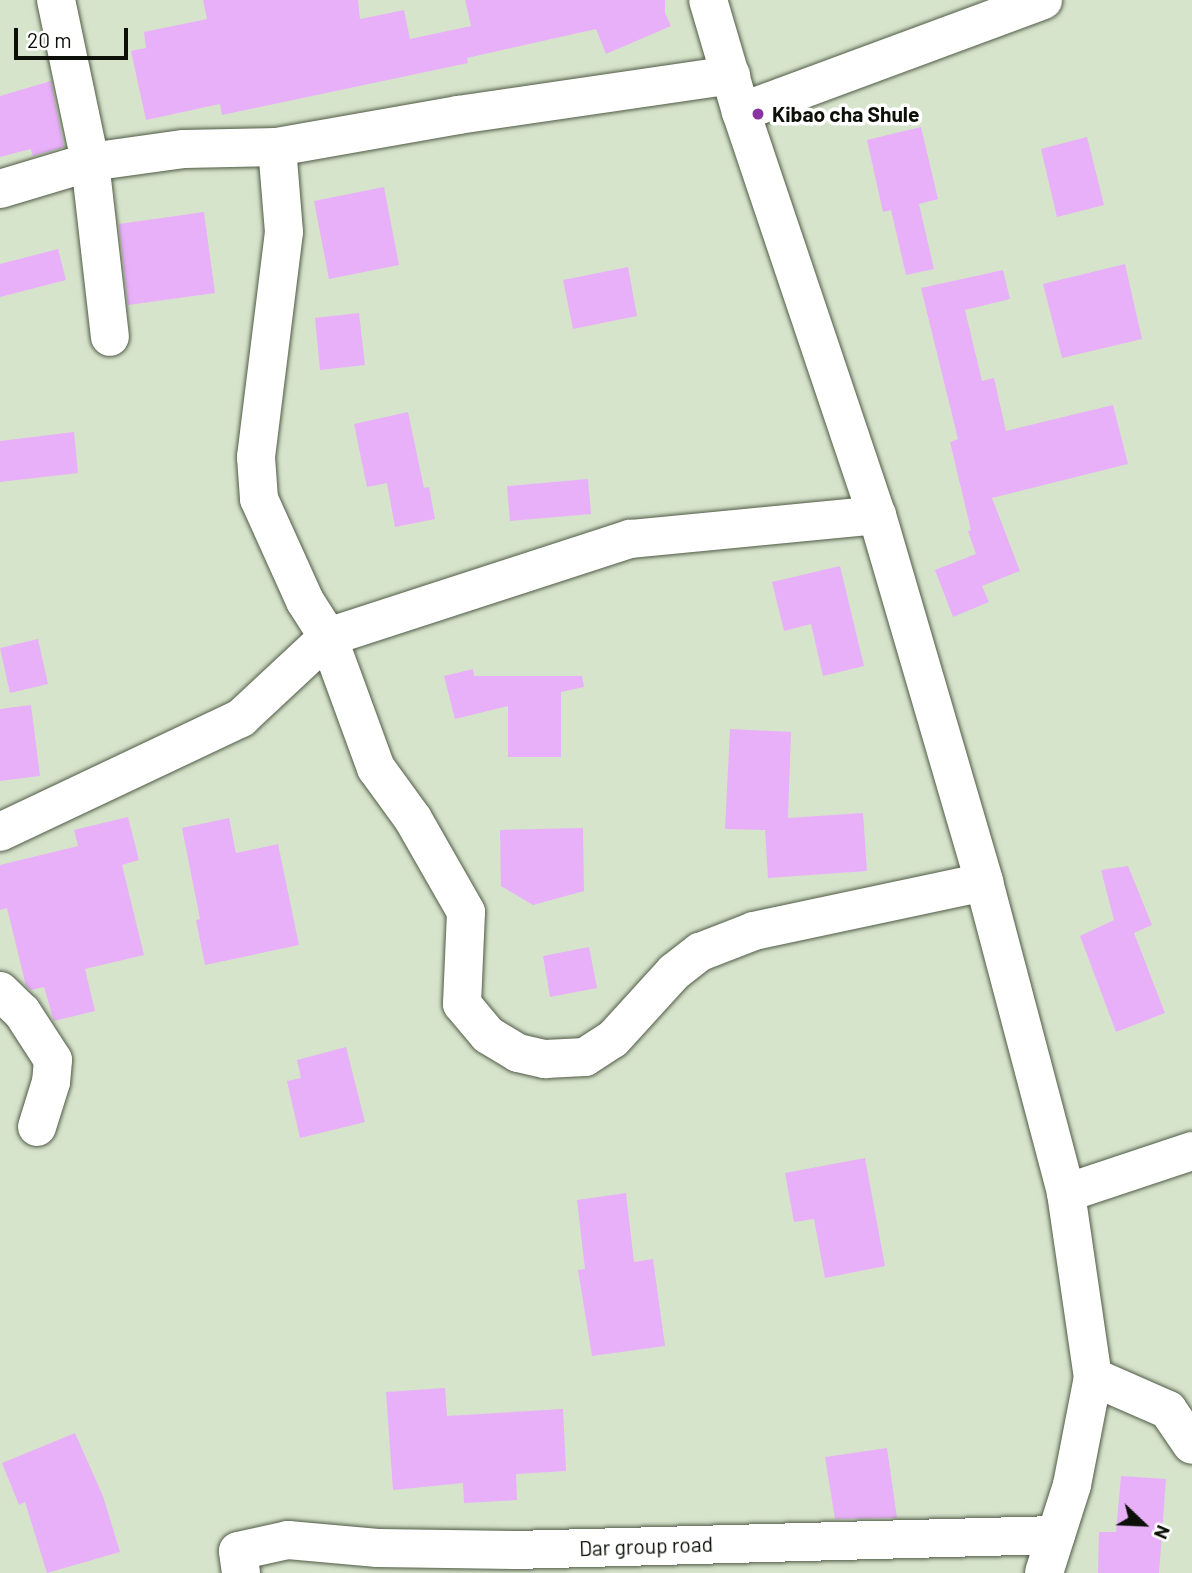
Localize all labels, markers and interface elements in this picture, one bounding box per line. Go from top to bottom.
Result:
scale bar [18,14,131,58]
text: 20 m [27,27,72,52]
place label: Kibao cha Shule [772,101,919,127]
marker: Kibao cha Shule [750,106,766,122]
north arrow [1108,1489,1178,1559]
text: N [1150,1522,1176,1543]
street label: Dar group road [579,1531,713,1561]

